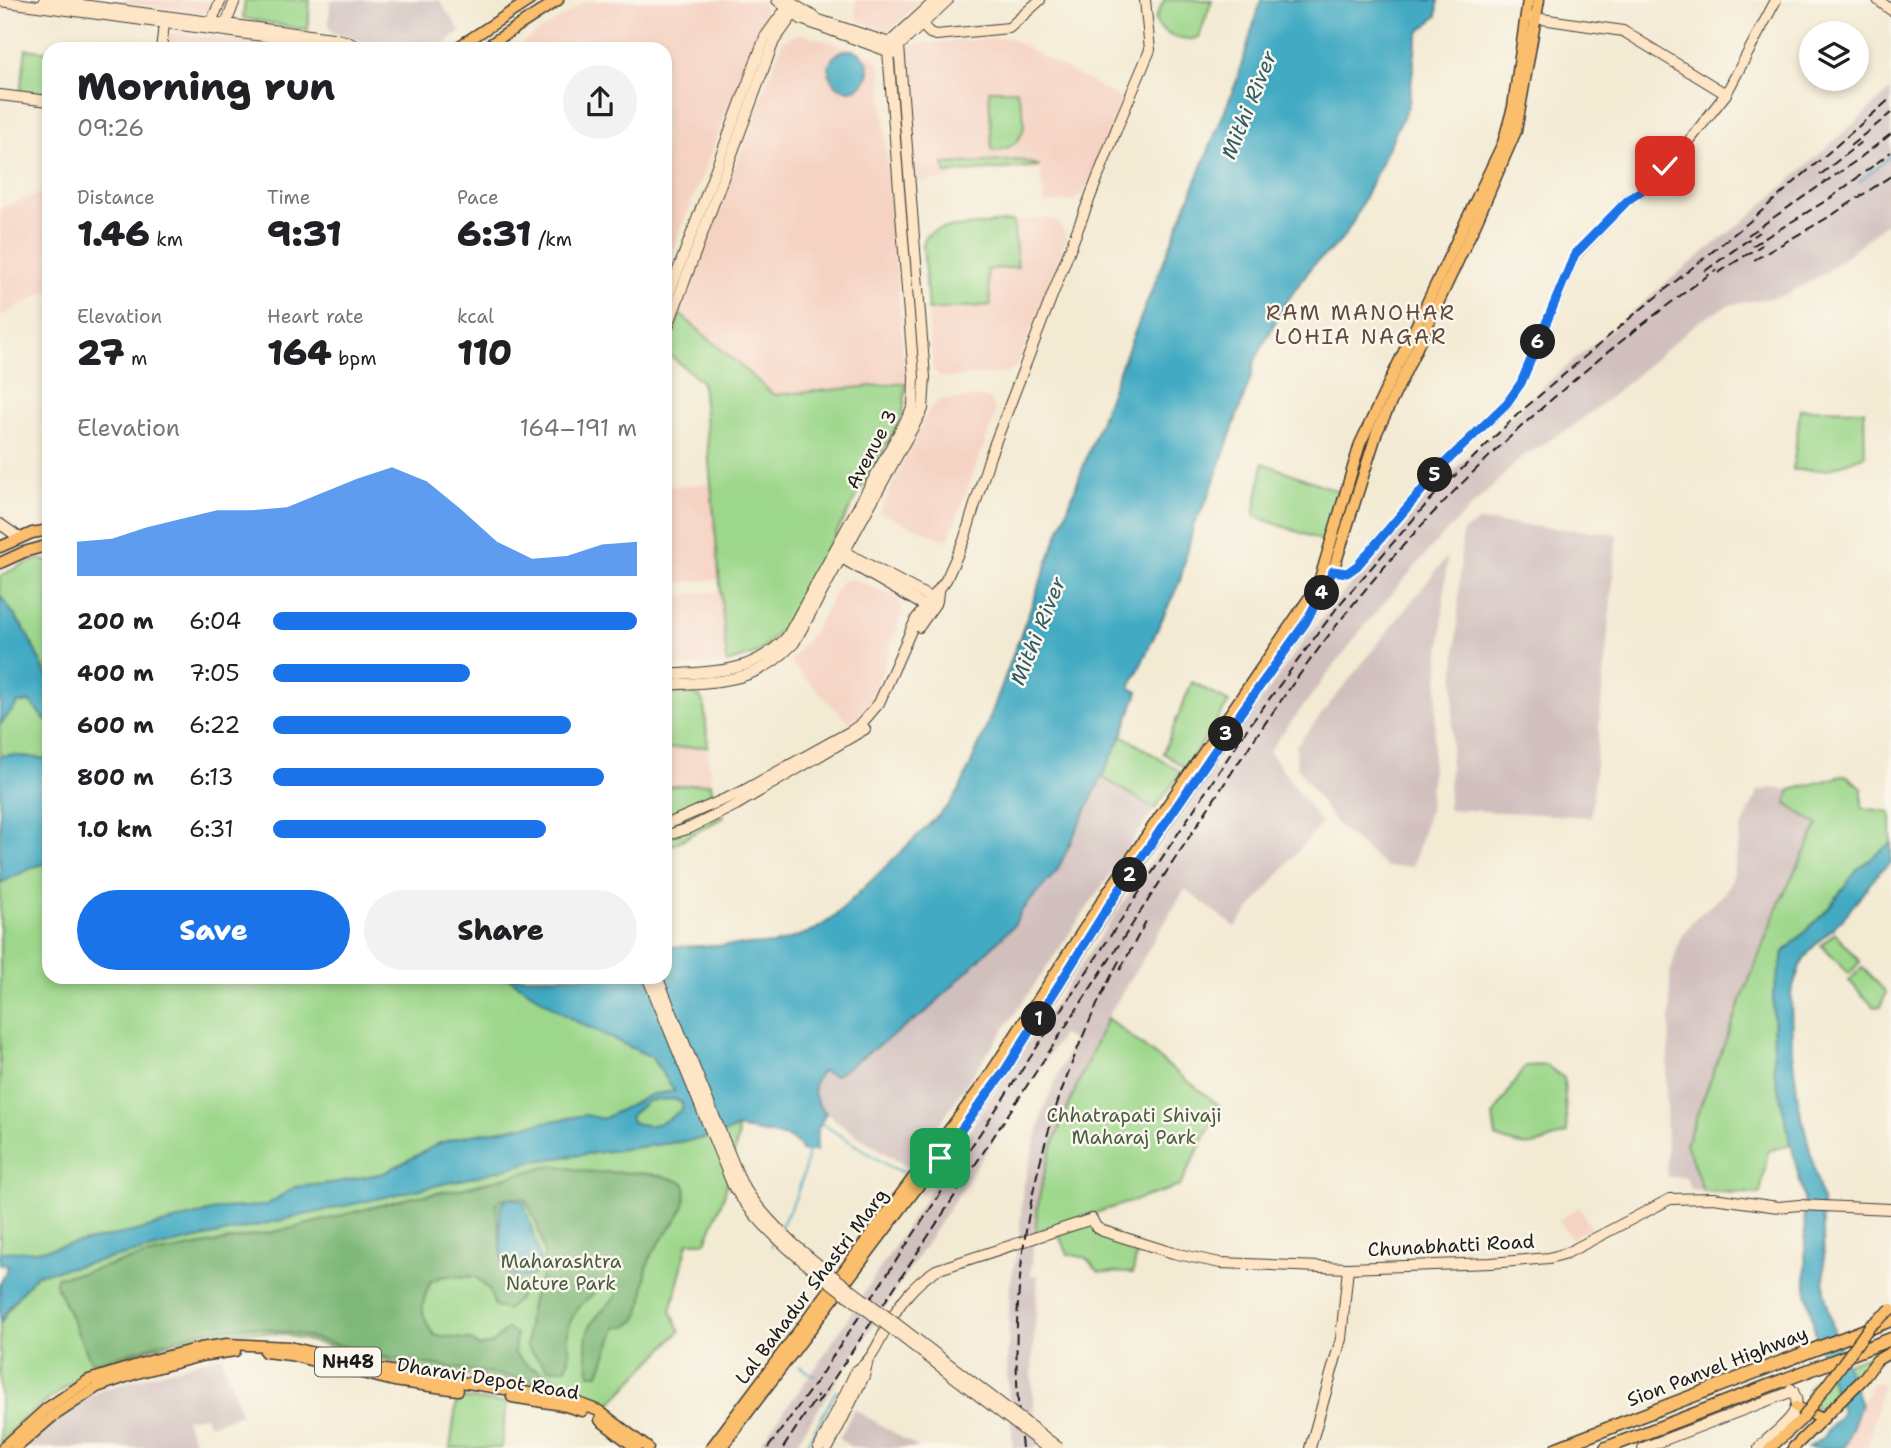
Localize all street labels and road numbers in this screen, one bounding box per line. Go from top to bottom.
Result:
street label: Avenue 3 [840,405,903,493]
street label: Lal Bahadur Shastri Marg [729,1183,893,1389]
street label: Chunabhatti Road [1367,1229,1535,1262]
street label: Sion Panvel Highway [1623,1320,1811,1412]
road number: NH48 [315,1348,381,1377]
street label: Dharavi Depot Road [395,1352,581,1405]

